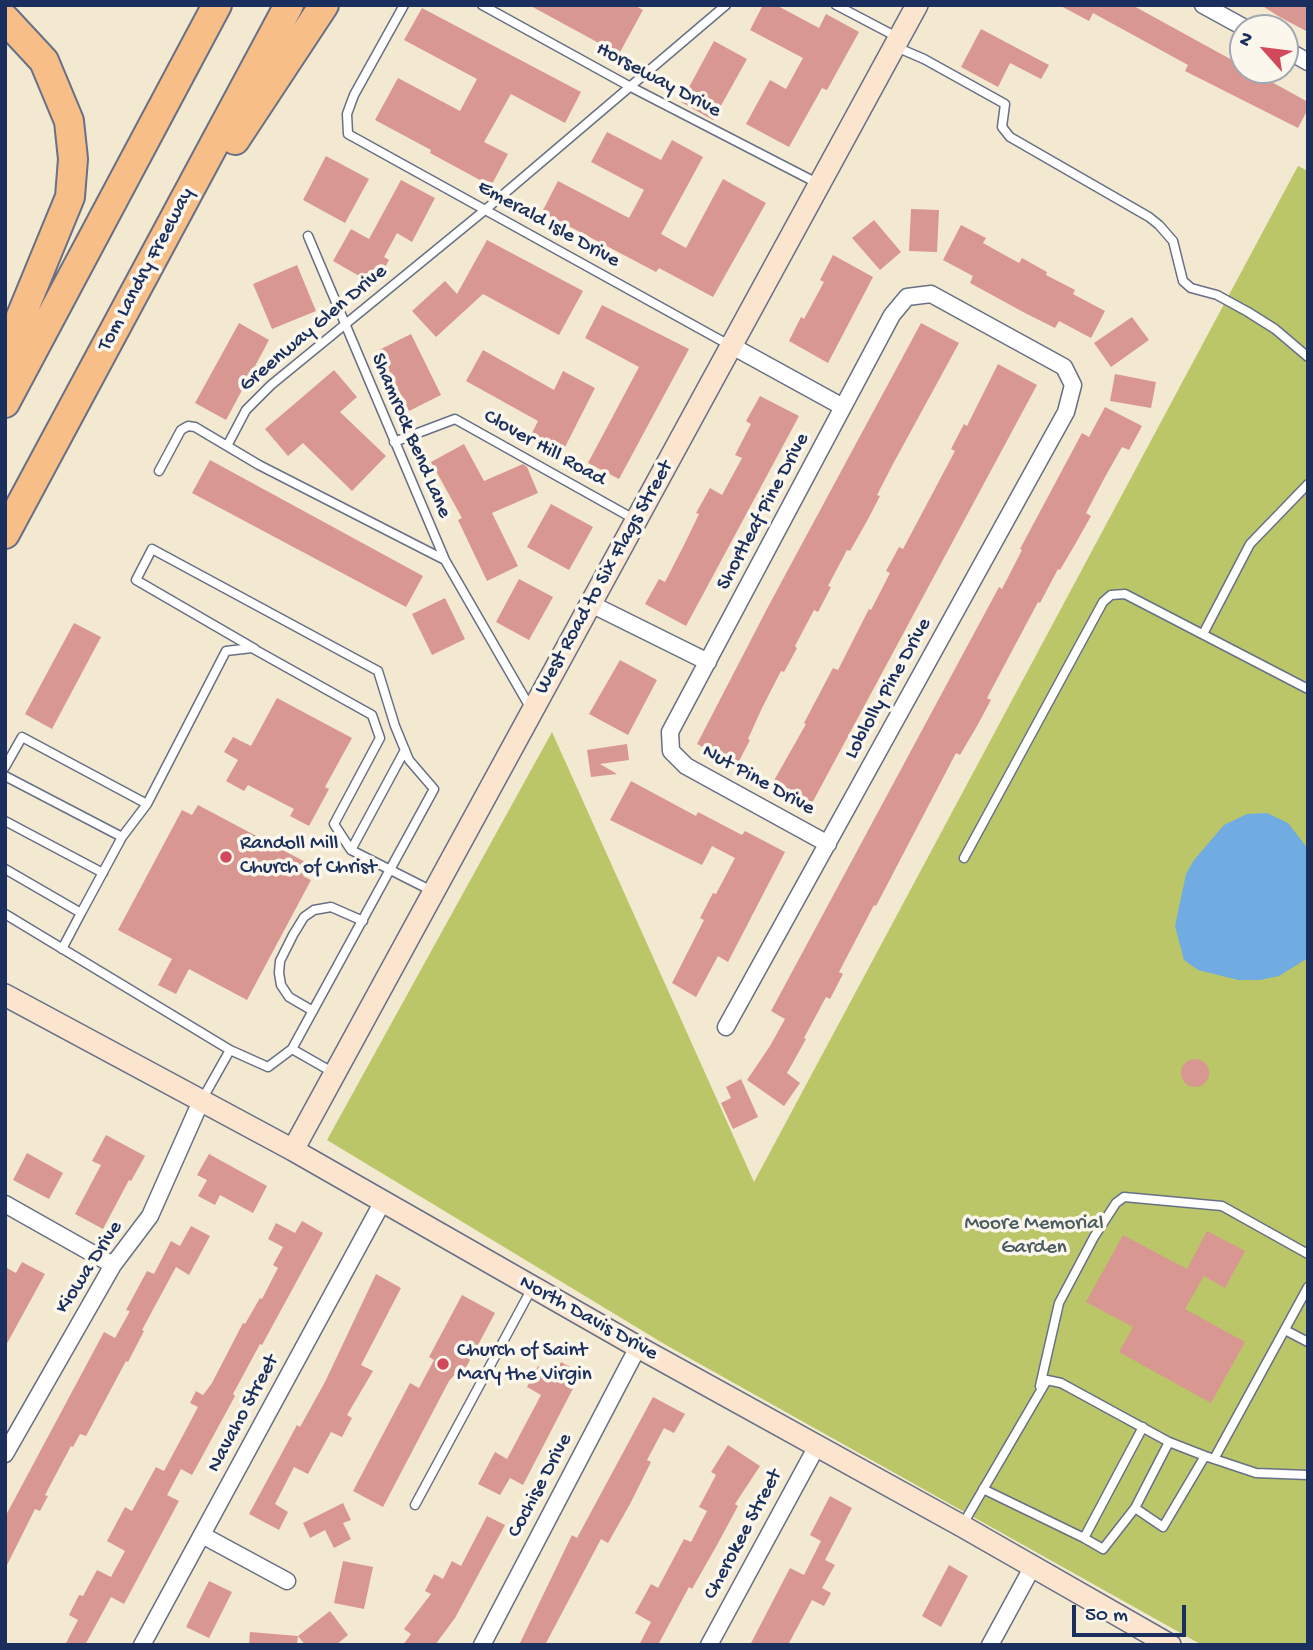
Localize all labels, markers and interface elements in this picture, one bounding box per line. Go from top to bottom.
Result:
north arrow [1229,14,1299,84]
text: N [1234,29,1260,51]
street label: Horseway Drive [591,38,725,124]
street label: Emerald Isle Drive [472,175,624,275]
street label: Tom Landry Freeway [93,184,201,356]
street label: Greenway Glen Drive [235,260,393,398]
street label: Shamrock Bend Lane [364,350,456,522]
street label: Clover Hill Road [478,405,610,493]
street label: Shortleaf Pine Drive [712,429,816,595]
street label: West Road to Six Flags Street [530,457,680,699]
street label: Loblolly Pine Drive [840,614,938,764]
street label: Nut Pine Drive [697,740,819,822]
place label: Randoll Mill Church of Christ [240,832,377,882]
marker: Randoll Mill Church of Christ [218,849,234,865]
park label: Moore Memorial Garden [964,1212,1104,1262]
street label: Kiowa Drive [51,1217,129,1319]
street label: North Davis Drive [514,1271,662,1367]
place label: Church of Saint Mary the Virgin [457,1339,592,1389]
street label: Navaho Street [202,1351,286,1477]
marker: Church of Saint Mary the Virgin [435,1356,451,1372]
street label: Cochise Drive [503,1430,579,1542]
street label: Cherokee Street [699,1466,789,1604]
scale bar [1075,1590,1189,1634]
text: 50 m [1085,1604,1128,1629]

